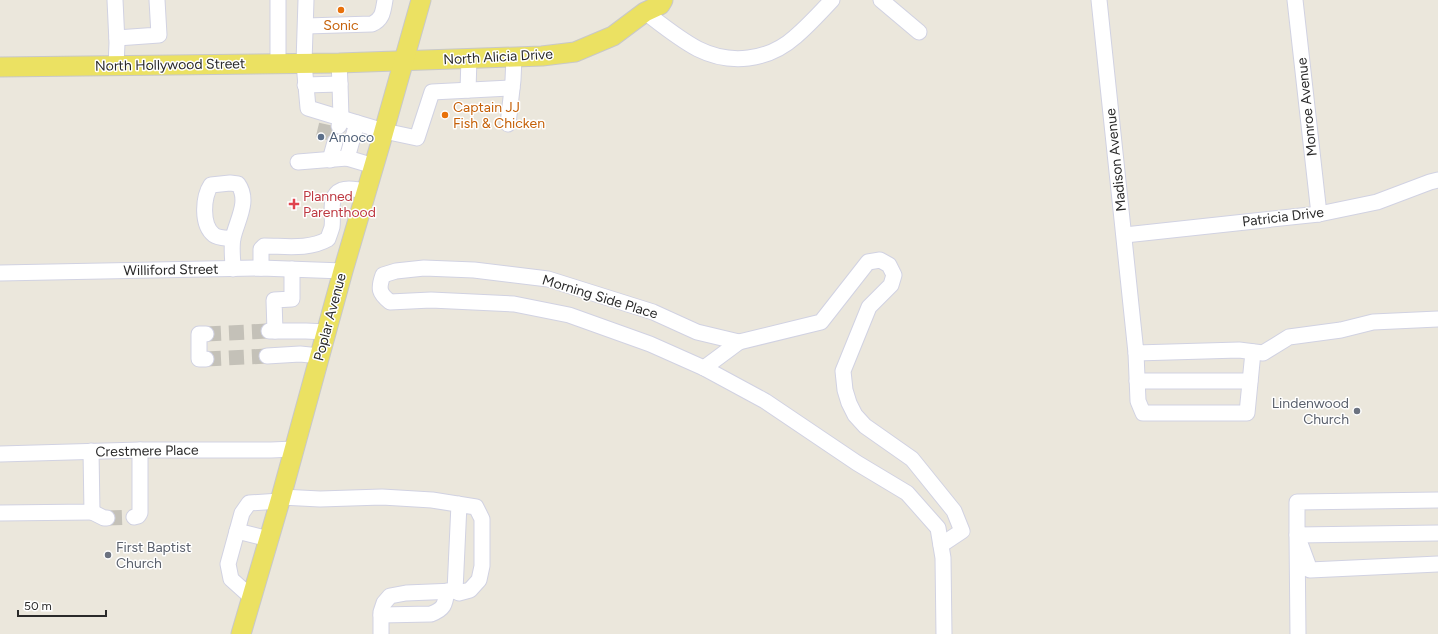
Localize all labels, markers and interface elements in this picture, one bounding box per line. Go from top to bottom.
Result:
marker: Sonic [336,5,346,15]
place label: Sonic [323,17,359,34]
street label: North Alicia Drive [443,46,554,68]
street label: North Hollywood Street [95,55,245,75]
street label: Monroe Avenue [1293,56,1321,157]
place label: Captain JJ Fish & Chicken [453,99,545,132]
street label: Madison Avenue [1102,107,1130,212]
marker: Captain JJ Fish & Chicken [440,110,450,120]
place label: Amoco [329,129,374,146]
marker: Amoco [316,132,326,142]
place label: Planned Parenthood [303,188,376,221]
marker: Planned Parenthood [288,198,300,210]
street label: Patricia Drive [1241,204,1325,230]
street label: Williford Street [123,261,219,279]
street label: Poplar Avenue [310,271,350,363]
street label: Morning Side Place [540,271,660,323]
place label: Lindenwood Church [1272,395,1349,428]
marker: Lindenwood Church [1352,406,1362,416]
street label: Crestmere Place [95,442,199,460]
place label: First Baptist Church [116,539,191,572]
marker: First Baptist Church [103,550,113,560]
scale bar [18,592,106,618]
text: 50 m [24,599,52,613]

